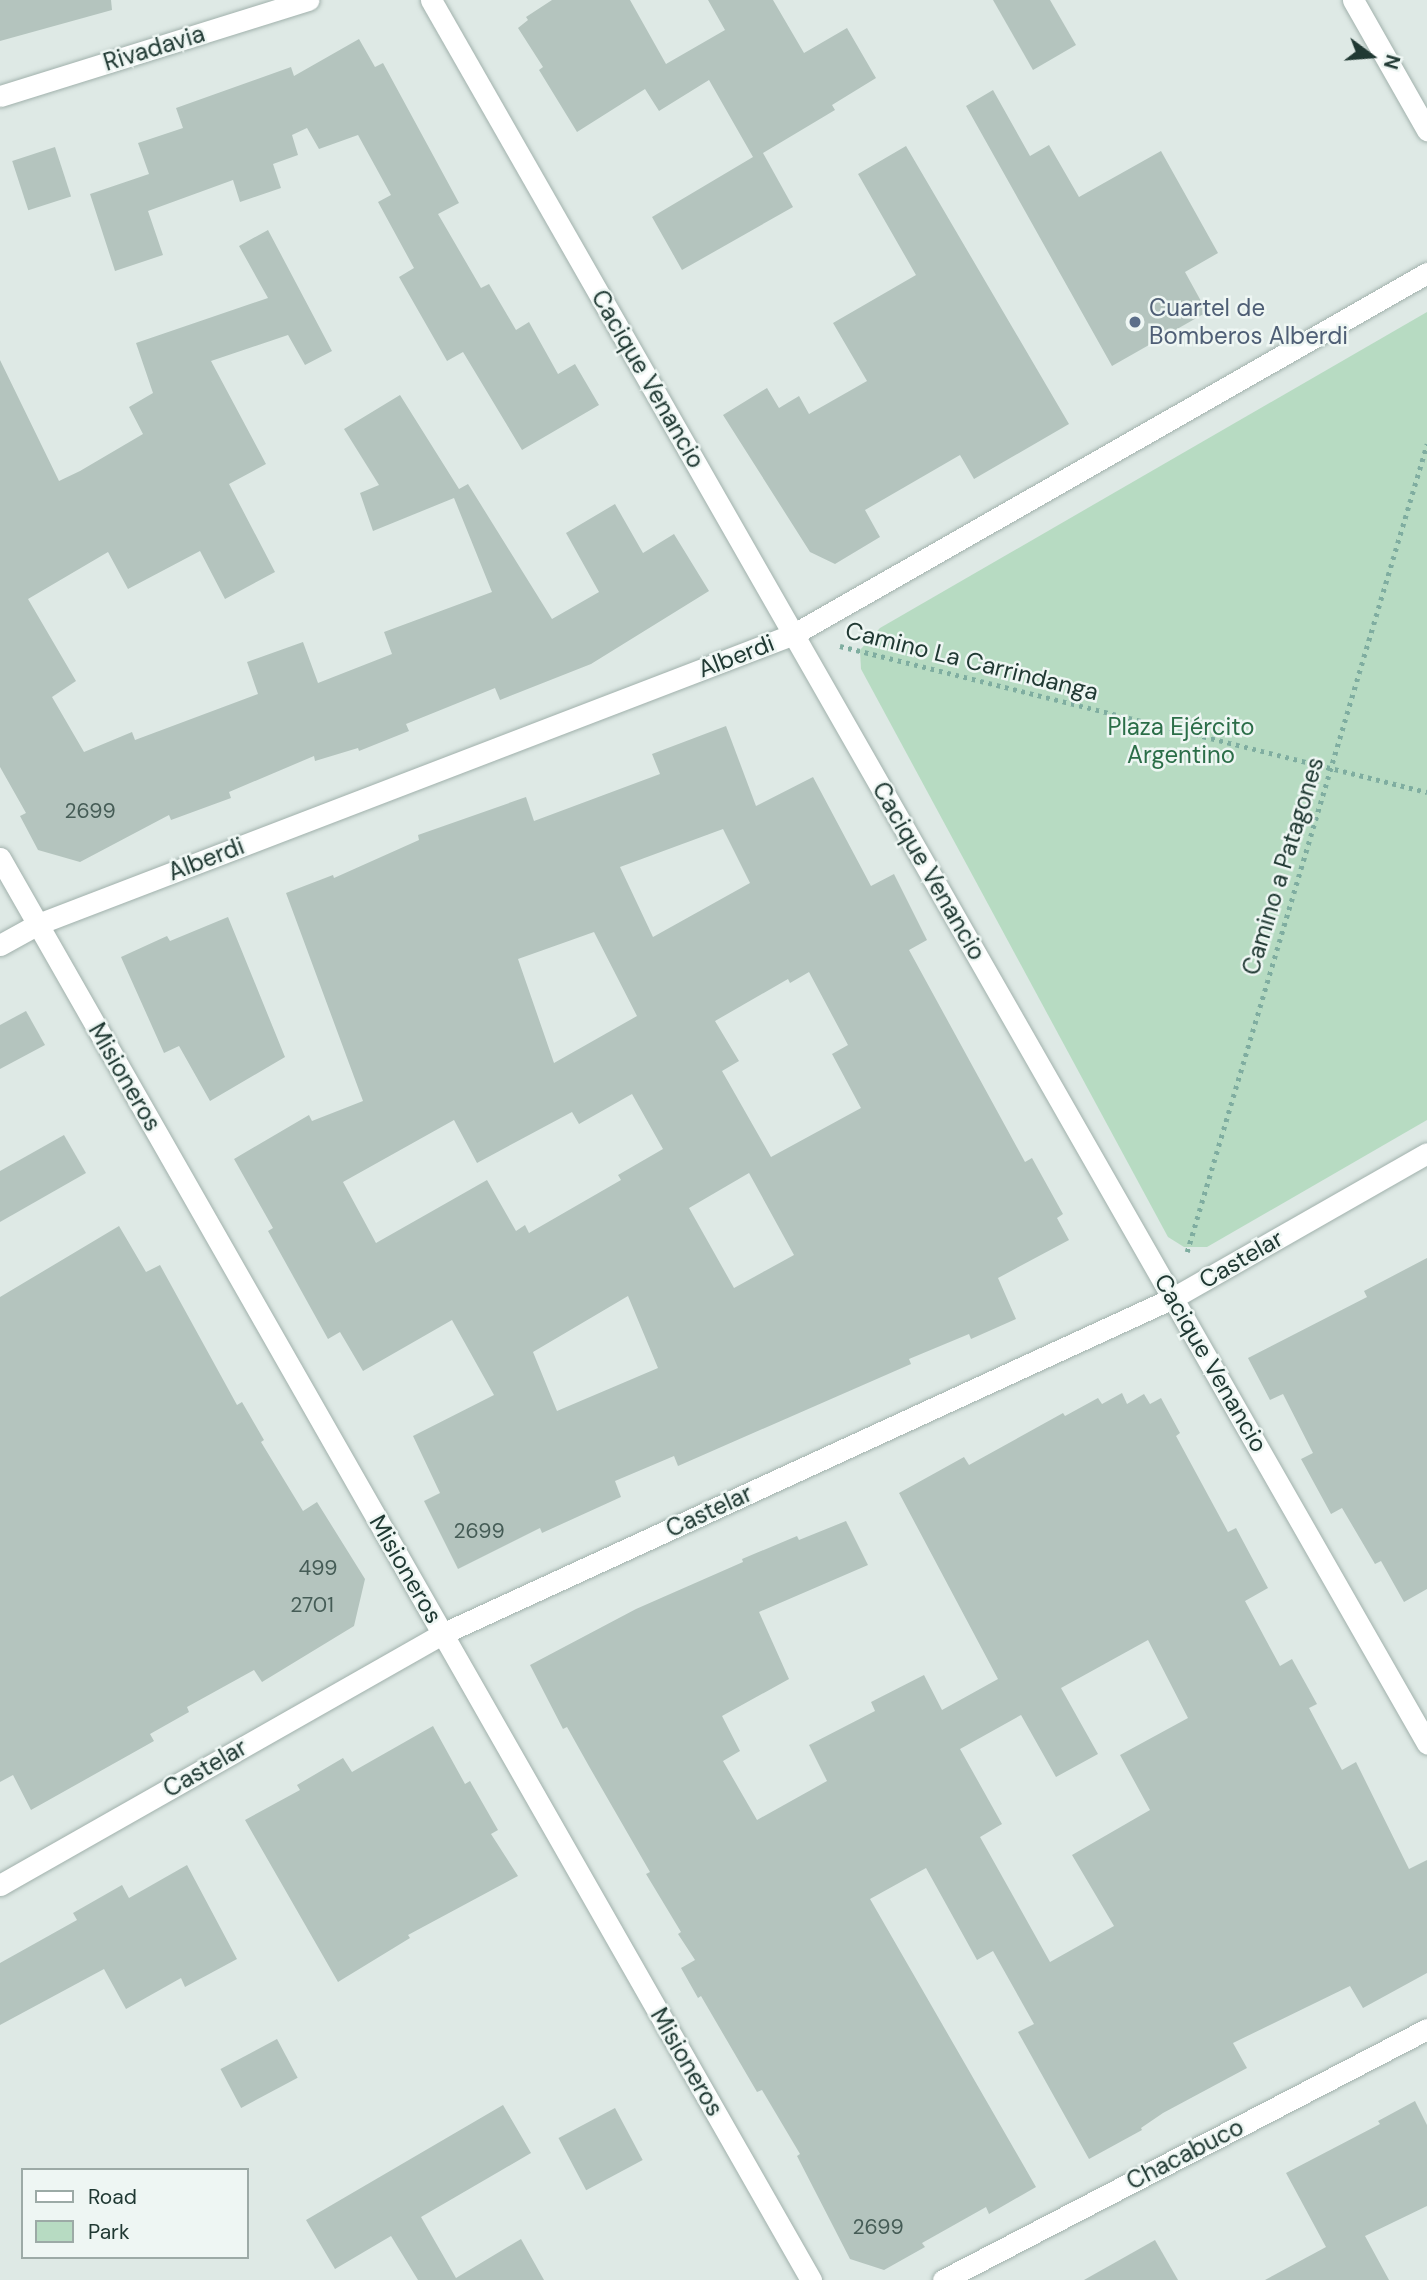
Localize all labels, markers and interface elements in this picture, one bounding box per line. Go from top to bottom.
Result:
street label: Rivadavia [100,19,208,77]
north arrow [1336,21,1406,91]
text: N [1378,52,1406,72]
street label: Cacique Venancio [585,285,711,473]
place label: Cuartel de Bomberos Alberdi [1149,294,1348,350]
marker: Cuartel de Bomberos Alberdi [1127,314,1143,330]
street label: Camino La Carrindanga [842,616,1102,706]
street label: Alberdi [694,628,778,684]
park label: Plaza Ejército Argentino [1108,713,1254,769]
street label: Camino a Patagones [1236,754,1330,978]
street label: Cacique Venancio [866,777,992,965]
house number: 2699 [64,798,116,824]
street label: Alberdi [164,831,248,887]
street label: Misioneros [83,1018,167,1136]
street label: Castelar [1194,1224,1288,1294]
street label: Cacique Venancio [1148,1269,1274,1457]
street label: Castelar [661,1479,757,1543]
street label: Misioneros [364,1510,448,1628]
house number: 2699 [453,1518,505,1544]
house number: 499 [298,1555,338,1581]
house number: 2701 [290,1592,334,1618]
street label: Castelar [158,1733,252,1803]
street label: Misioneros [645,2003,729,2121]
street label: Chacabuco [1122,2112,1248,2196]
legend [21,2168,248,2259]
text: Road [88,2183,137,2211]
house number: 2699 [852,2214,904,2240]
text: Park [88,2218,129,2246]

